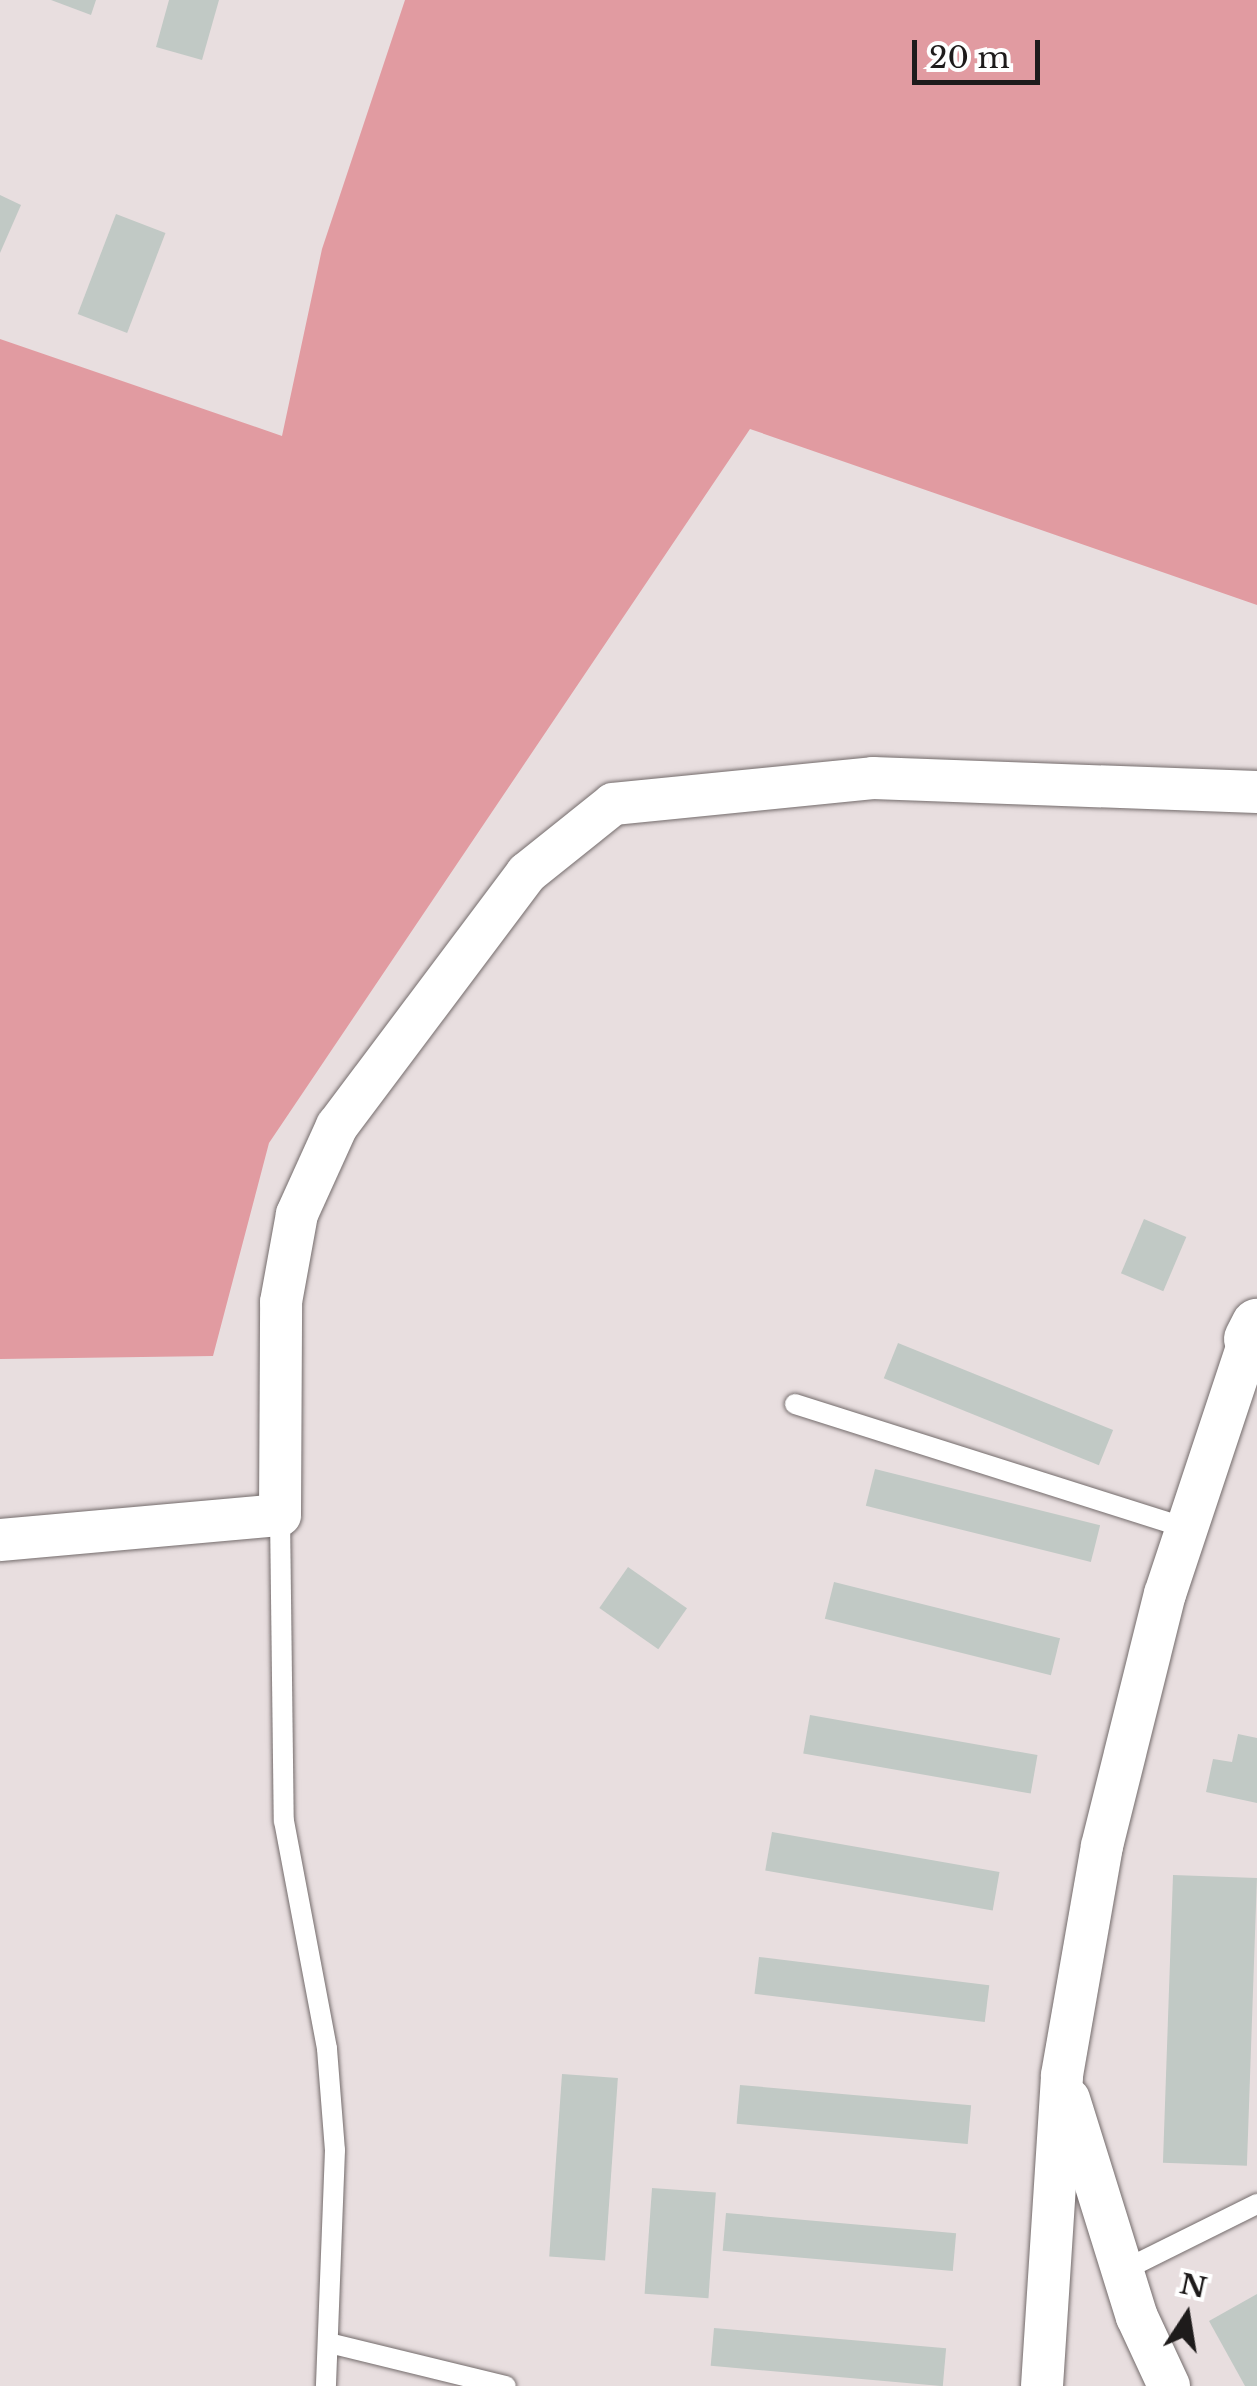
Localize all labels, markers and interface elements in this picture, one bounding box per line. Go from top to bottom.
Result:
scale bar [917,20,1044,82]
text: 20 m [929,39,1010,76]
north arrow [1137,2266,1237,2366]
text: N [1177,2266,1210,2306]

